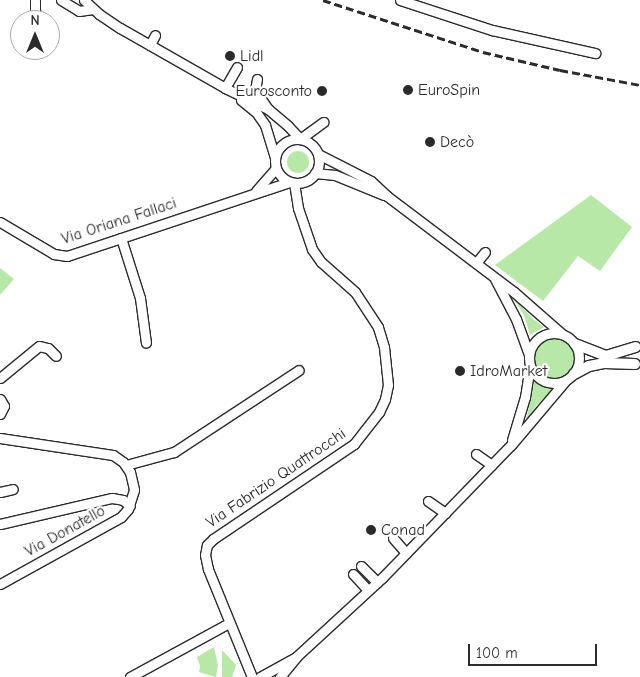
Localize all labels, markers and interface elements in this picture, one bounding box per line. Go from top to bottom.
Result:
north arrow [10,10,60,60]
text: N [30,12,40,29]
place label: Lidl [240,46,264,66]
marker: Lidl [224,50,236,62]
place label: EuroSpin [418,80,480,100]
place label: Eurosconto [236,81,312,101]
marker: EuroSpin [402,84,414,96]
marker: Eurosconto [316,85,328,97]
place label: Decò [440,132,474,152]
marker: Decò [424,136,436,148]
street label: Via Oriana Fallaci [59,193,179,249]
place label: IdroMarket [470,361,547,381]
marker: IdroMarket [454,365,466,377]
street label: Via Fabrizio Quattrocchi [202,424,350,532]
street label: Via Donatello [21,501,109,561]
place label: Conad [381,520,425,540]
marker: Conad [365,524,377,536]
scale bar [470,634,599,666]
text: 100 m [476,644,518,662]

